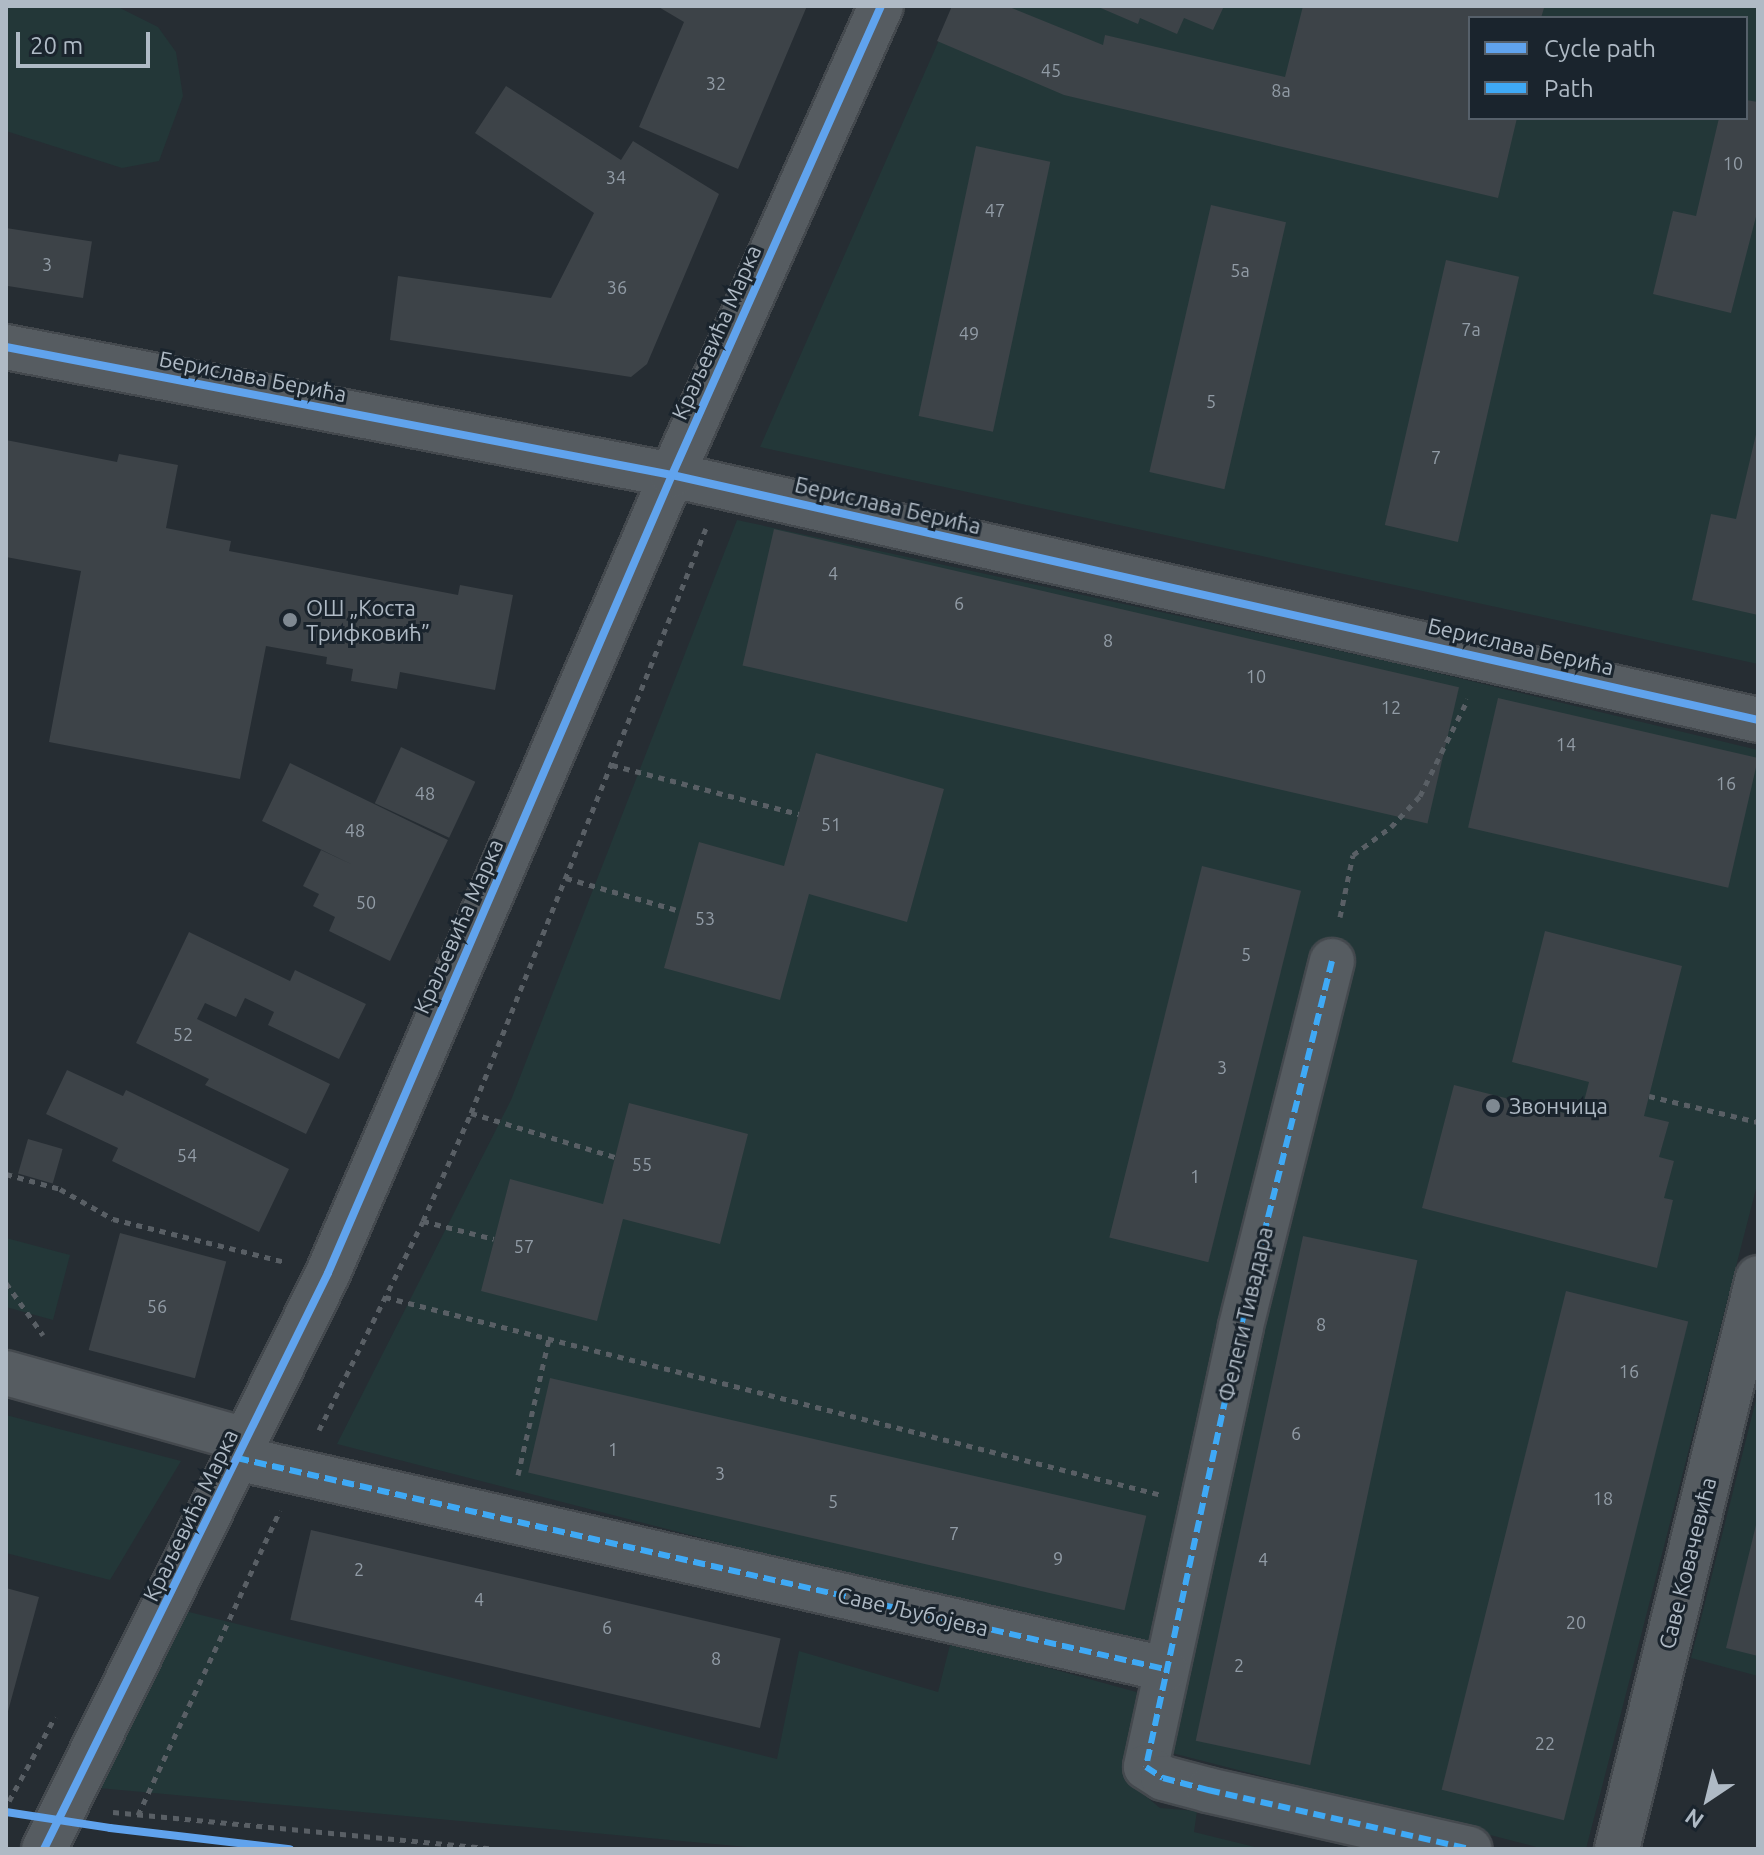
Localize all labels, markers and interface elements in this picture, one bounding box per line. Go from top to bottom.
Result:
scale bar [20,16,154,66]
legend [1468,16,1748,120]
text: 20 m [30,32,83,59]
text: Cycle path [1544,35,1656,62]
house number: 45 [1041,59,1061,81]
house number: 32 [706,72,726,94]
text: Path [1544,75,1594,102]
house number: 8a [1271,79,1291,101]
house number: 10 [1723,152,1743,174]
house number: 34 [606,166,626,188]
house number: 47 [985,199,1005,221]
street label: Краљевића Марка [666,241,766,423]
house number: 3 [42,253,52,275]
house number: 5a [1230,259,1250,281]
house number: 36 [607,276,627,298]
house number: 7a [1461,318,1481,340]
house number: 49 [959,322,979,344]
street label: Берислава Берића [157,345,349,407]
house number: 5 [1206,390,1216,412]
house number: 7 [1431,446,1441,468]
street label: Берислава Берића [792,471,984,539]
house number: 4 [828,562,838,584]
house number: 6 [954,592,964,614]
place label: ОШ „Коста Трифковић” [306,594,430,646]
marker: ОШ „Коста Трифковић” [281,611,299,629]
street label: Берислава Берића [1425,612,1617,680]
house number: 8 [1103,629,1113,651]
house number: 10 [1246,665,1266,687]
house number: 12 [1381,696,1401,718]
house number: 14 [1556,733,1576,755]
house number: 16 [1716,772,1736,794]
house number: 48 [415,782,435,804]
house number: 51 [821,813,841,835]
house number: 48 [345,819,365,841]
street label: Краљевића Марка [408,835,508,1017]
house number: 50 [356,891,376,913]
house number: 53 [695,907,715,929]
house number: 5 [1241,943,1251,965]
house number: 52 [173,1023,193,1045]
house number: 3 [1217,1056,1227,1078]
place label: Звончица [1509,1093,1608,1119]
marker: Звончица [1484,1097,1502,1115]
house number: 54 [177,1144,197,1166]
house number: 55 [632,1153,652,1175]
house number: 1 [1190,1165,1200,1187]
street label: Фелеги Тивадара [1212,1224,1278,1404]
house number: 57 [514,1235,534,1257]
house number: 56 [147,1295,167,1317]
house number: 8 [1316,1313,1326,1335]
house number: 16 [1619,1360,1639,1382]
house number: 6 [1291,1422,1301,1444]
street label: Краљевића Марка [137,1425,243,1605]
house number: 1 [608,1438,618,1460]
house number: 3 [715,1462,725,1484]
street label: Саве Ковачевића [1653,1474,1721,1652]
house number: 18 [1593,1487,1613,1509]
house number: 5 [828,1490,838,1512]
house number: 7 [949,1522,959,1544]
house number: 9 [1053,1547,1063,1569]
house number: 4 [1258,1548,1268,1570]
house number: 2 [354,1558,364,1580]
street label: Саве Љубојева [835,1581,991,1641]
house number: 4 [474,1588,484,1610]
house number: 20 [1566,1611,1586,1633]
house number: 6 [602,1616,612,1638]
house number: 8 [711,1647,721,1669]
house number: 2 [1234,1654,1244,1676]
house number: 22 [1535,1732,1555,1754]
north arrow [1668,1759,1748,1839]
text: N [1680,1804,1708,1834]

